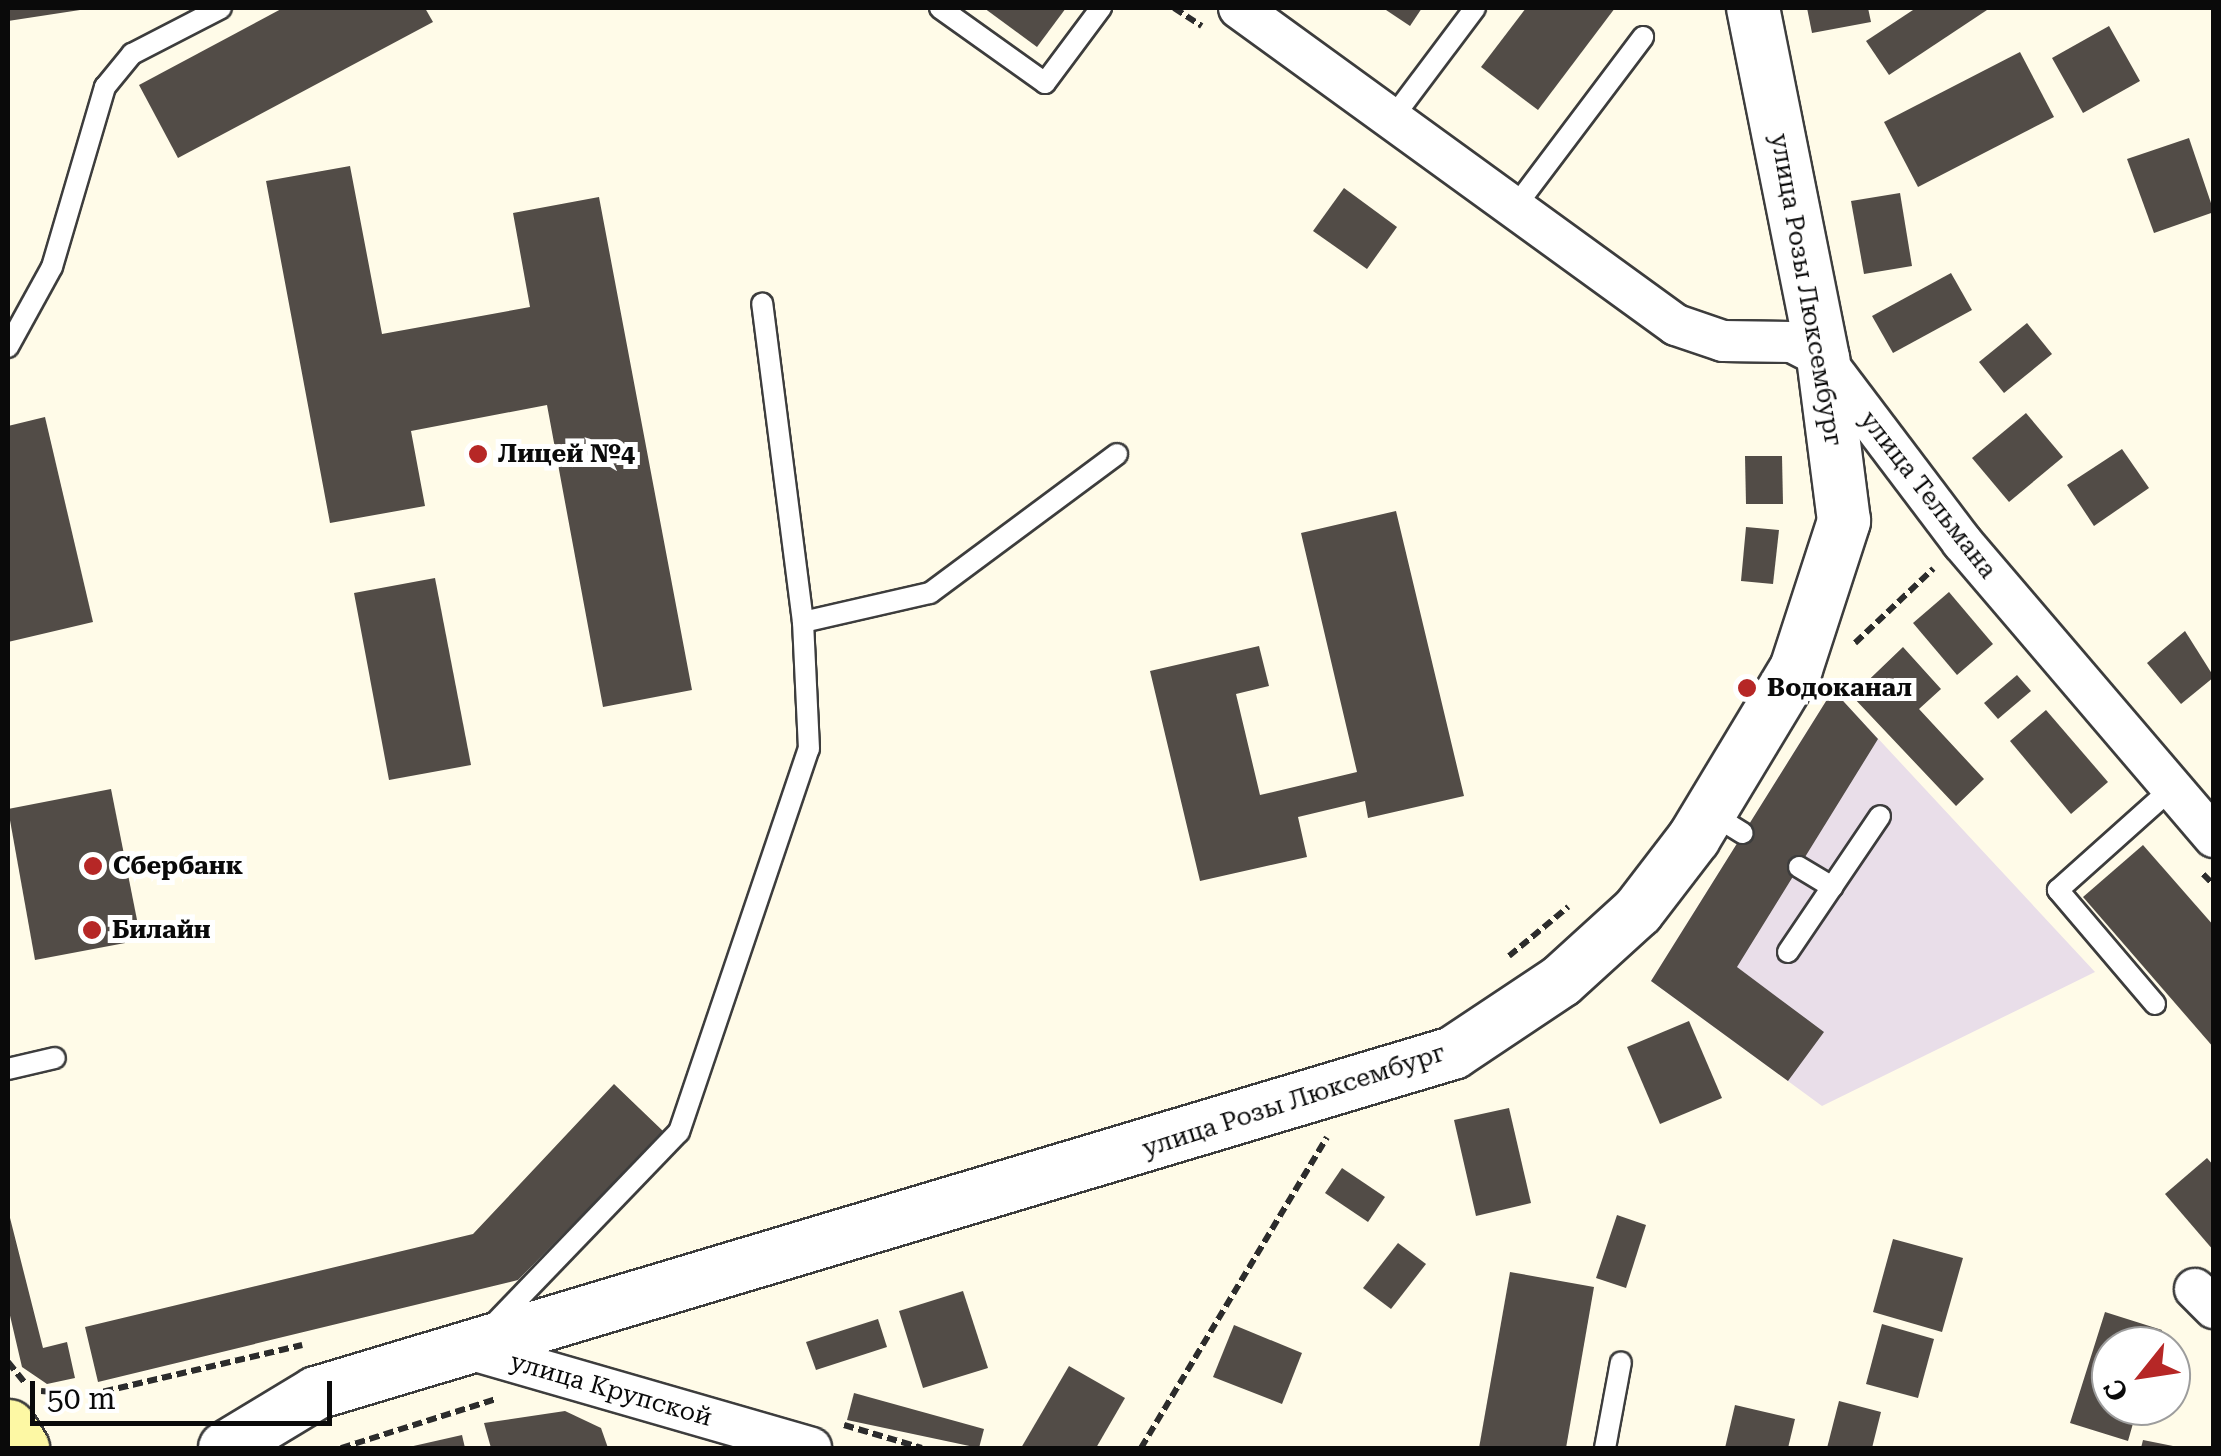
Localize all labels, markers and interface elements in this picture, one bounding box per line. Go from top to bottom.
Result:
street label: улица Розы Люксембург [1764,131,1848,449]
street label: улица Тельмана [1853,405,2003,585]
place label: Лицей №4 [498,439,635,469]
marker: Лицей №4 [467,443,489,465]
place label: Водоканал [1767,673,1912,703]
marker: Водоканал [1736,677,1758,699]
place label: Сбербанк [113,851,243,881]
marker: Сбербанк [82,855,104,877]
place label: Билайн [112,915,211,945]
marker: Билайн [81,919,103,941]
street label: улица Розы Люксембург [1139,1038,1449,1164]
north arrow [2091,1326,2191,1426]
street label: улица Крупской [507,1347,715,1433]
scale bar [35,1361,338,1423]
text: С [2097,1374,2136,1407]
text: 50 m [47,1381,116,1416]

